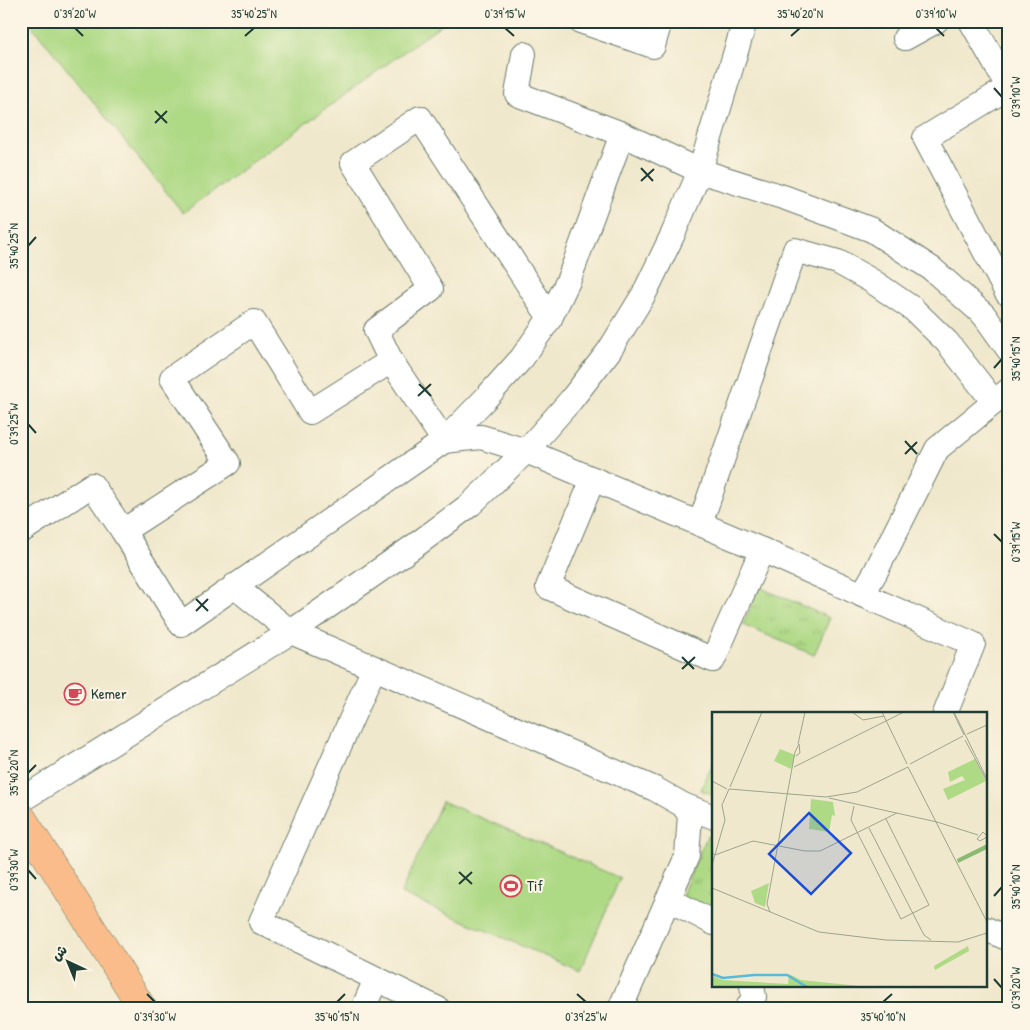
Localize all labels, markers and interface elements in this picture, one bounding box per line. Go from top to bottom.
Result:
text: 0°39'20"W [54,5,97,22]
text: 35°40'25"N [231,5,277,22]
text: 0°39'15"W [485,5,526,22]
text: 35°40'20"N [777,5,823,22]
text: 0°39'10"W [916,5,957,22]
text: 0°39'10"W [1007,76,1024,117]
text: 35°40'25"N [5,223,22,269]
text: 35°40'15"N [1007,337,1024,381]
text: 0°39'25"W [5,403,22,445]
text: 0°39'15"W [1007,521,1024,562]
cafe icon: Kemer [63,682,87,706]
place label: Kemer [91,683,127,704]
inset map [712,712,988,988]
text: 35°40'20"N [5,750,22,796]
text: 0°39'30"W [5,849,22,891]
text: 35°40'10"N [1007,865,1024,909]
sports icon: Tif [499,874,523,898]
place label: Tif [527,875,543,896]
north arrow [42,938,92,988]
text: ش [46,940,71,964]
text: 0°39'20"W [1007,966,1024,1009]
text: 0°39'30"W [134,1008,176,1025]
text: 35°40'15"N [315,1008,359,1025]
text: 0°39'25"W [565,1008,607,1025]
text: 35°40'10"N [861,1008,905,1025]

